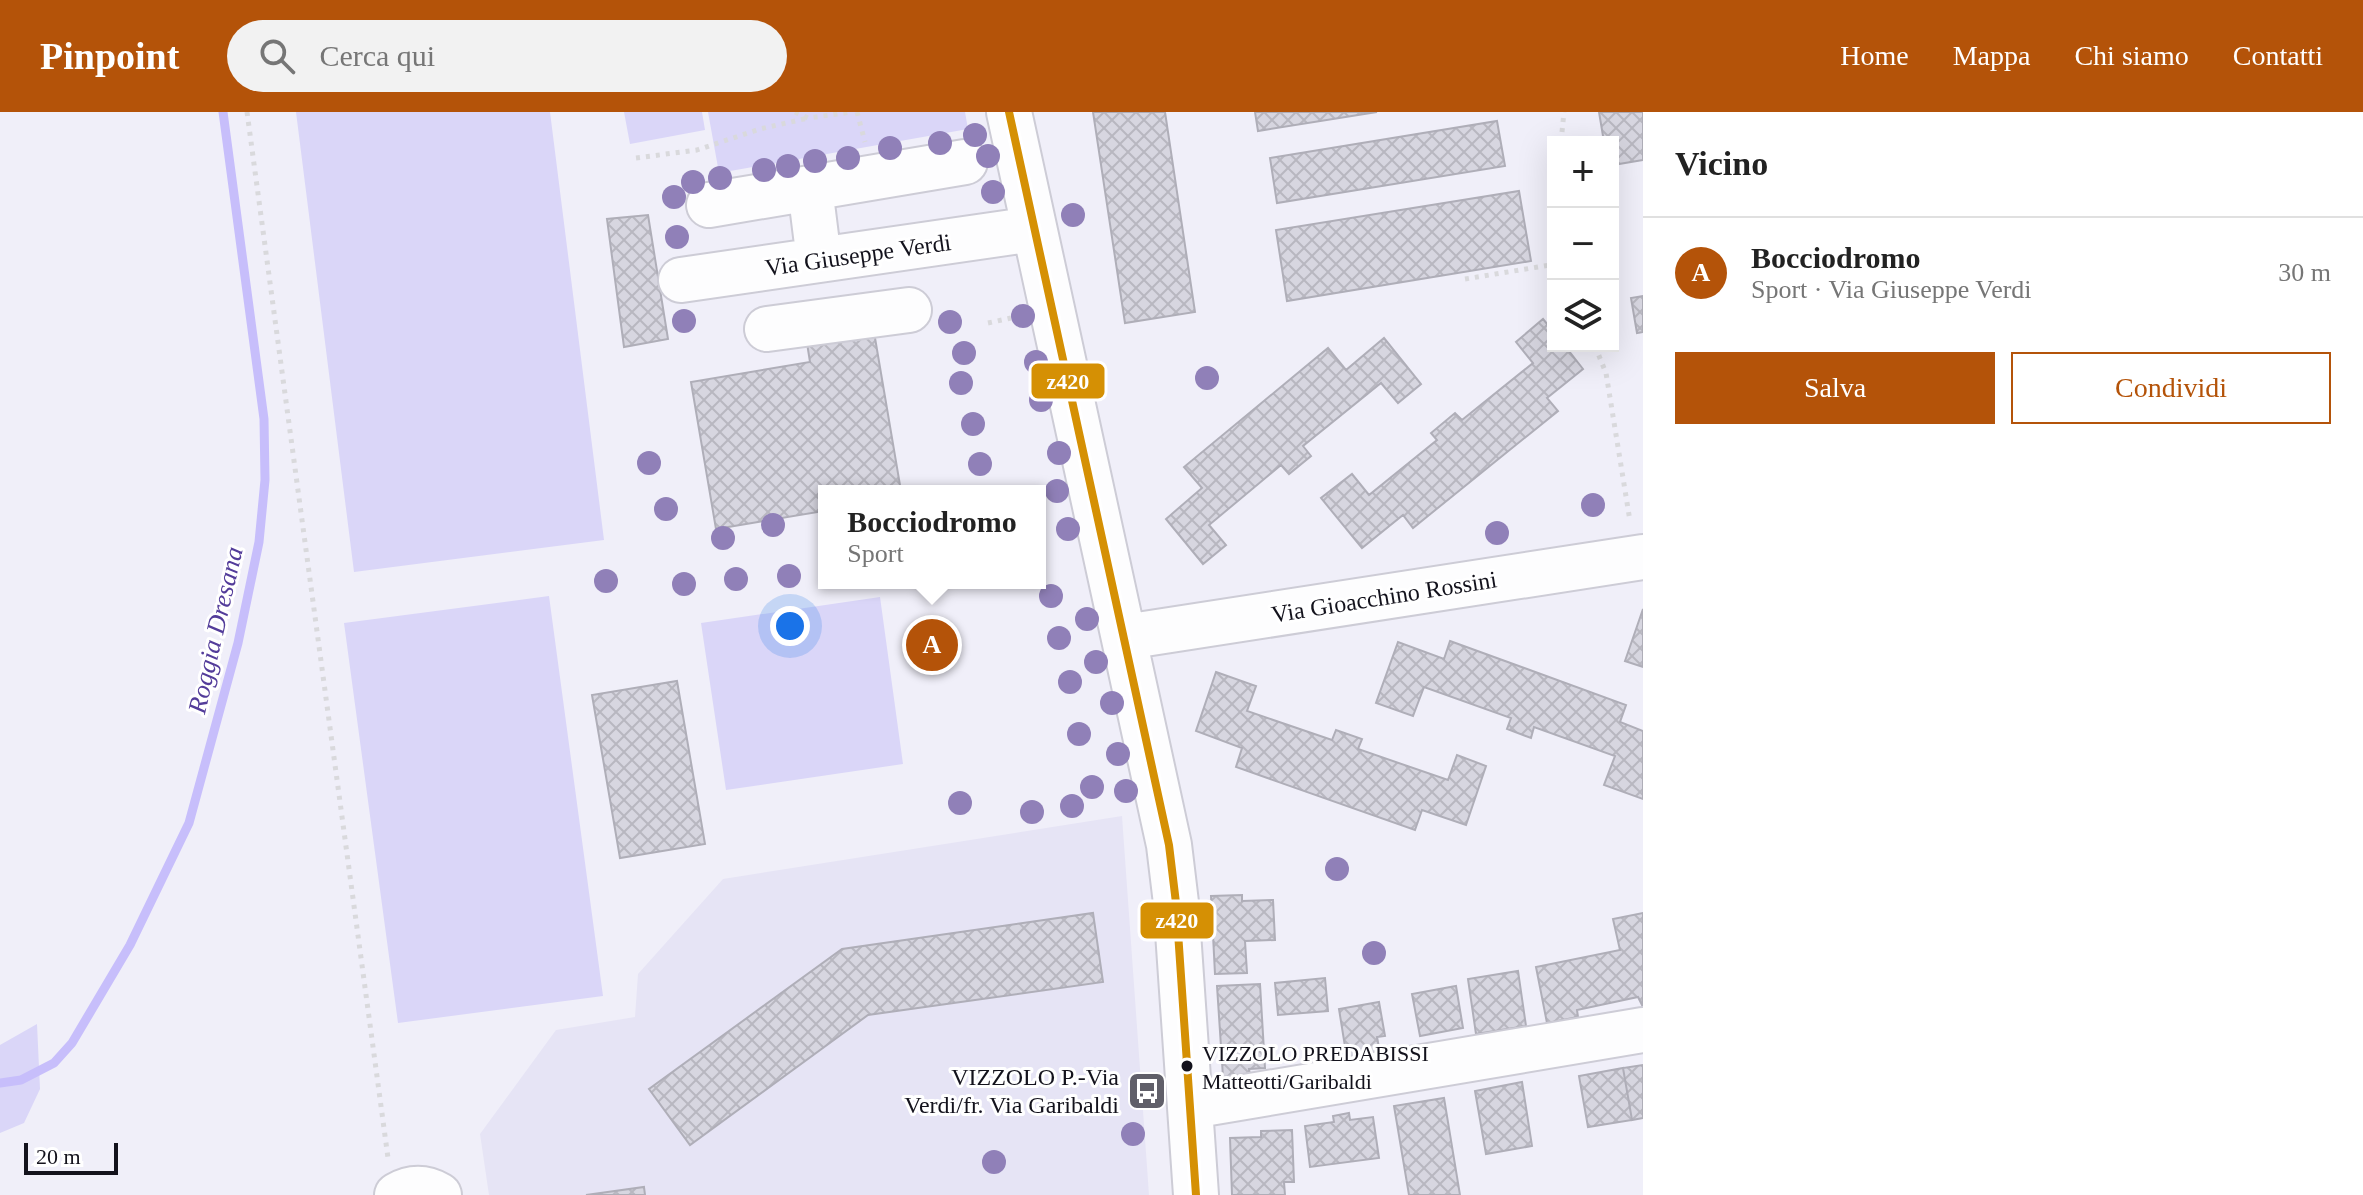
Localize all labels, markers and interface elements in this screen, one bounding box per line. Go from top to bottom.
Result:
search box [227,20,787,92]
icon: search [255,34,299,78]
text: Pinpoint [40,35,179,77]
text: Cerca qui [319,39,435,72]
text: Home [1840,40,1909,71]
text: Mappa [1953,40,2030,71]
text: Chi siamo [2074,40,2189,71]
text: Contatti [2233,40,2323,71]
map controls [1547,136,1619,352]
button: + [1547,136,1619,208]
text: Vicino [1675,145,1768,182]
button: − [1547,208,1619,280]
street label: Via Giuseppe Verdi [763,229,953,281]
text: Bocciodromo [1751,241,1920,274]
text: A [1692,258,1710,287]
text: 30 m [2278,258,2331,287]
text: Sport · Via Giuseppe Verdi [1751,275,2032,304]
button: layers [1547,280,1619,352]
button: Salva [1675,352,1995,424]
button: Condividi [2011,352,2331,424]
line badge: z420 [1030,362,1106,400]
text: z420 [1047,369,1089,394]
popup [818,485,1046,589]
text: Bocciodromo [847,505,1017,538]
text: Sport [847,539,904,568]
water label: Roggia Dresana [182,544,249,717]
street label: Via Gioacchino Rossini [1269,566,1499,628]
your location [770,606,810,646]
pin: A [906,615,958,675]
line badge: z420 [1139,901,1215,940]
text: z420 [1156,908,1198,933]
place label: VIZZOLO PREDABISSI Matteotti/Garibaldi [1202,1041,1429,1094]
marker: VIZZOLO PREDABISSI Matteotti/Garibaldi [1179,1058,1195,1074]
place label: VIZZOLO P.-Via Verdi/fr. Via Garibaldi [904,1064,1119,1118]
bus stop icon: VIZZOLO P.-Via Verdi/fr. Via Garibaldi [1126,1070,1168,1112]
scale bar [24,1139,118,1175]
text: 20 m [36,1144,81,1169]

